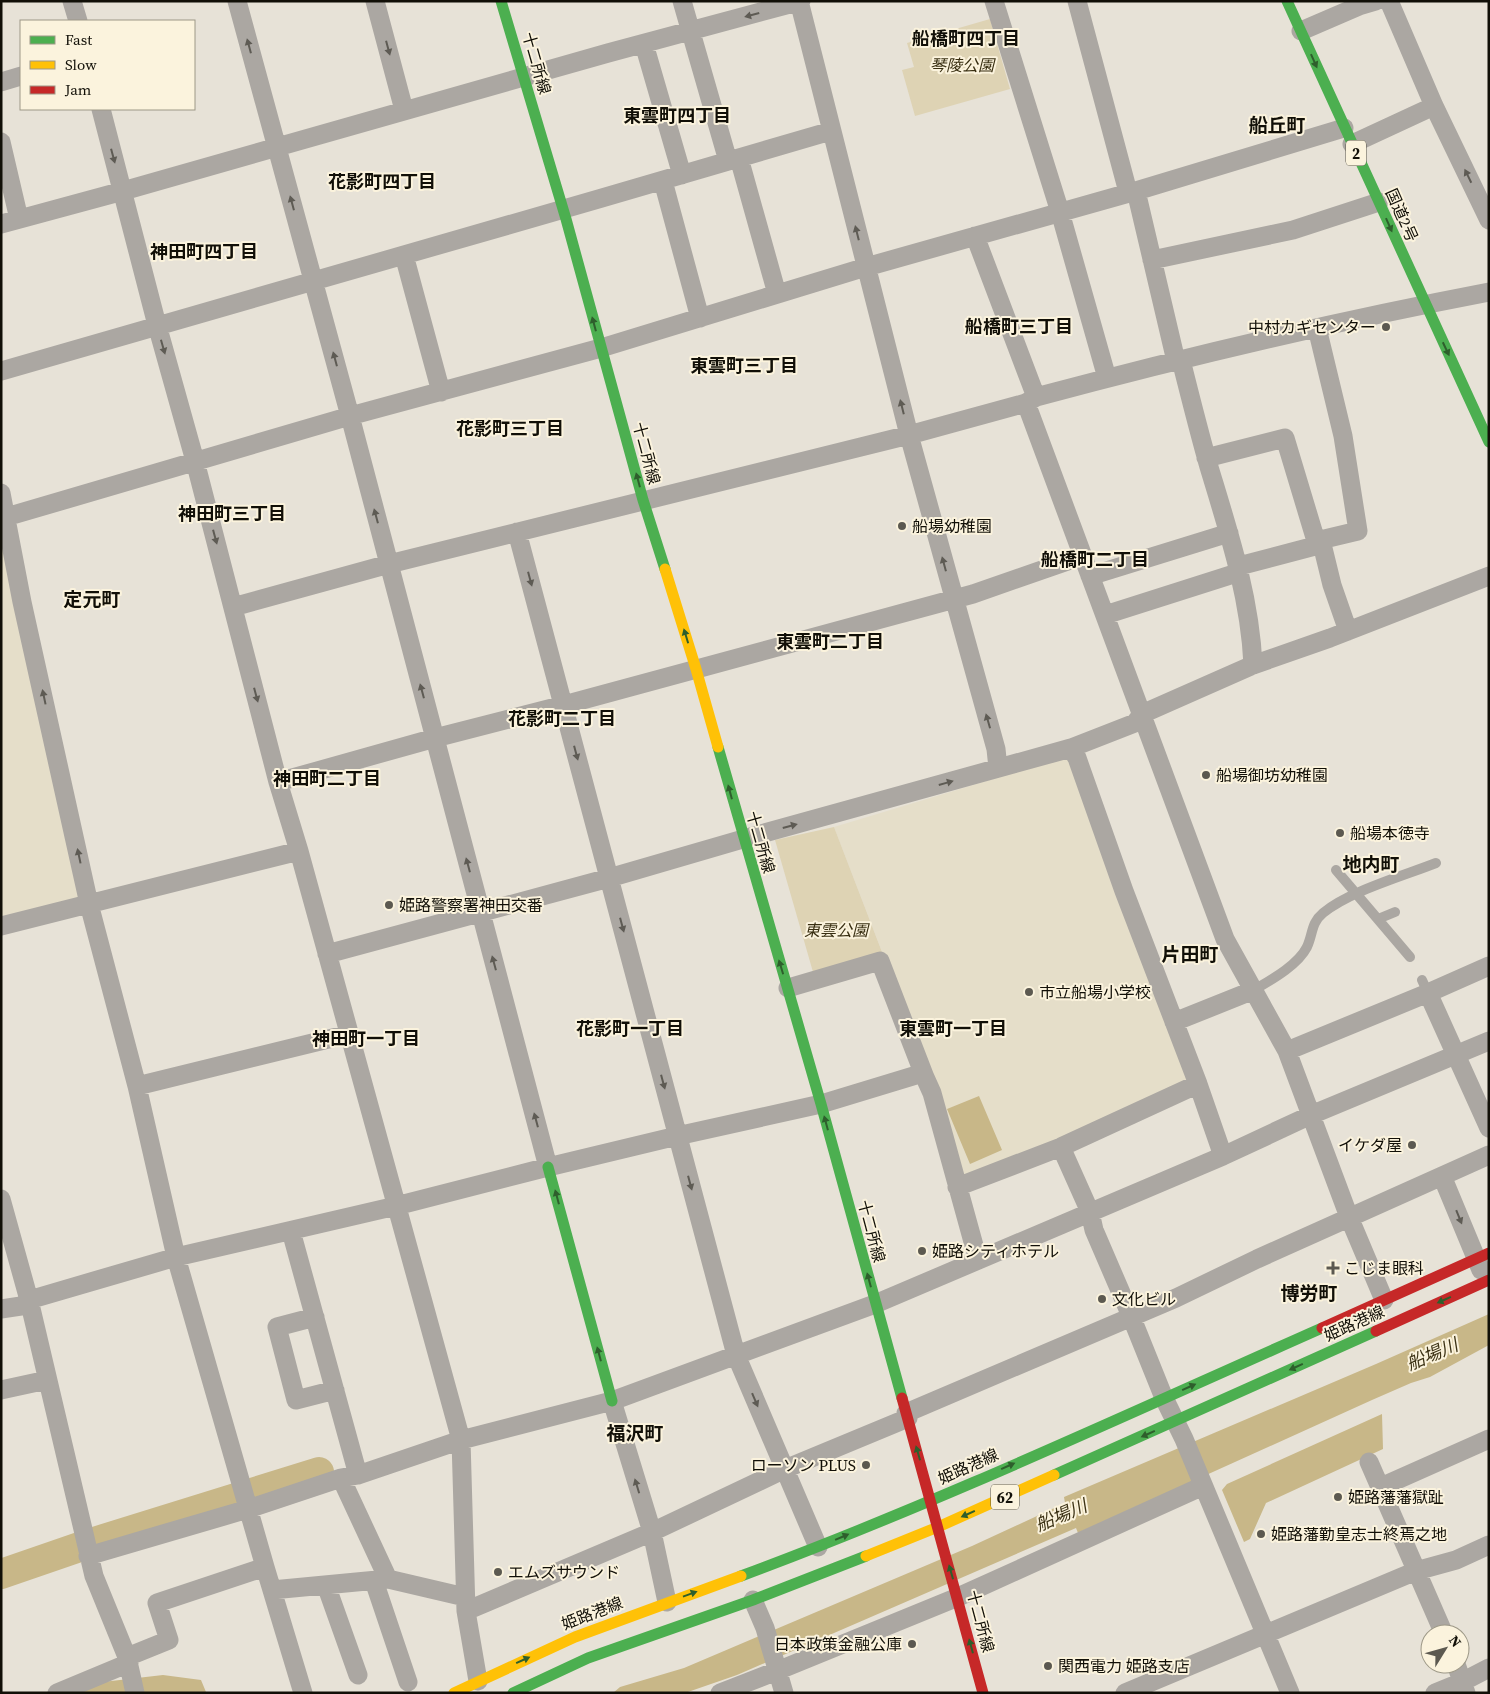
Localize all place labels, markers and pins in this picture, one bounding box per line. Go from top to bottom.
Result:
place label: 中村カギセンター [1248,316,1376,338]
marker: 中村カギセンター [1380,321,1392,333]
place label: 船場幼稚園 [912,515,992,537]
marker: 船場幼稚園 [896,520,908,532]
place label: 船場御坊幼稚園 [1216,764,1328,786]
marker: 船場御坊幼稚園 [1200,769,1212,781]
place label: 船場本徳寺 [1350,822,1430,844]
marker: 船場本徳寺 [1334,827,1346,839]
place label: 姫路警察署神田交番 [399,894,543,916]
marker: 姫路警察署神田交番 [383,899,395,911]
place label: 市立船場小学校 [1039,981,1151,1003]
marker: 市立船場小学校 [1023,986,1035,998]
place label: イケダ屋 [1338,1134,1402,1156]
marker: イケダ屋 [1406,1139,1418,1151]
place label: 姫路シティホテル [932,1240,1059,1262]
marker: 姫路シティホテル [916,1245,928,1257]
place label: こじま眼科 [1344,1257,1424,1279]
marker: こじま眼科 [1326,1261,1340,1275]
place label: 文化ビル [1112,1288,1176,1310]
marker: 文化ビル [1096,1293,1108,1305]
place label: ローソン PLUS [751,1454,856,1476]
marker: ローソン PLUS [860,1459,872,1471]
place label: 姫路藩藩獄趾 [1348,1486,1444,1508]
marker: 姫路藩藩獄趾 [1332,1491,1344,1503]
place label: 姫路藩勤皇志士終焉之地 [1271,1523,1447,1545]
marker: 姫路藩勤皇志士終焉之地 [1255,1528,1267,1540]
place label: エムズサウンド [508,1561,620,1583]
marker: エムズサウンド [492,1566,504,1578]
place label: 日本政策金融公庫 [774,1633,902,1655]
marker: 日本政策金融公庫 [906,1638,918,1650]
place label: 関西電力 姫路支店 [1058,1655,1190,1677]
marker: 関西電力 姫路支店 [1042,1660,1054,1672]

